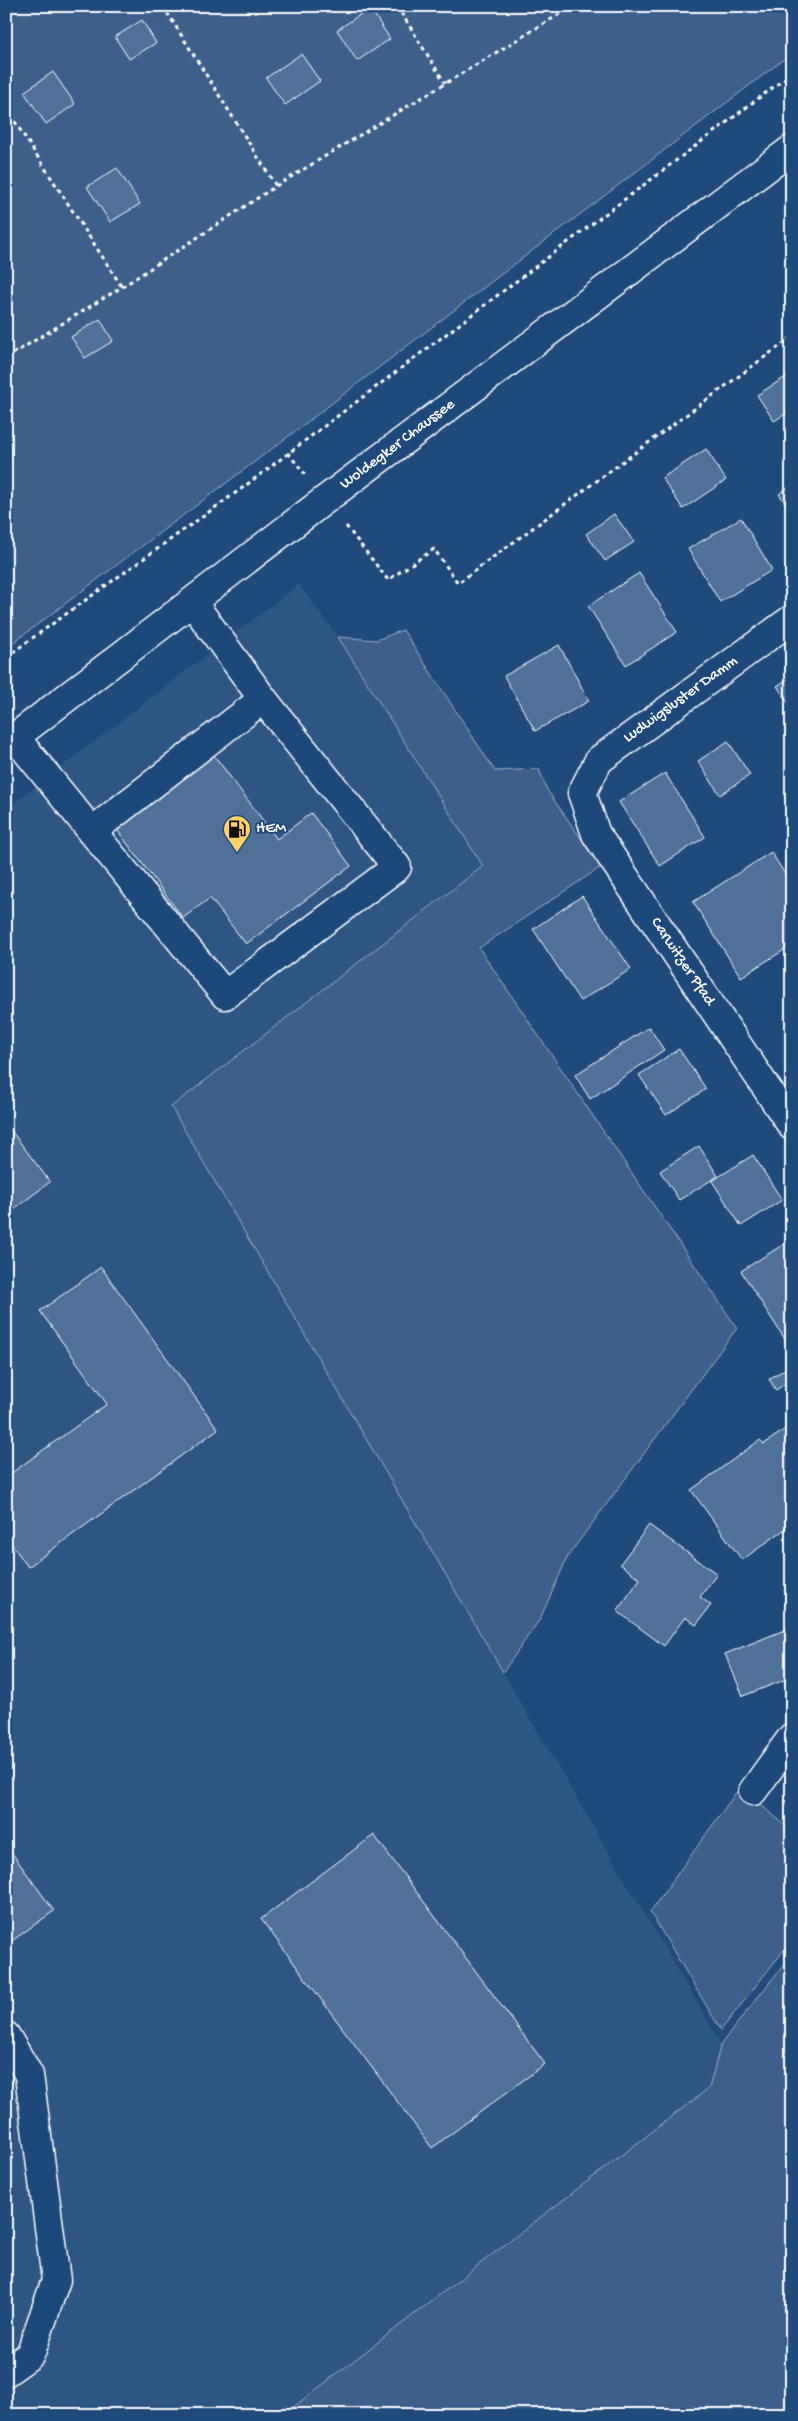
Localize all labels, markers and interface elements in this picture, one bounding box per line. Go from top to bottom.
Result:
street label: Woldegker Chaussee [337,395,460,494]
street label: Ludwigsluster Damm [620,652,742,748]
fuel station icon: HEM [222,814,252,853]
place label: HEM [256,820,287,839]
street label: Carwitzer Pfad [646,914,719,1011]

